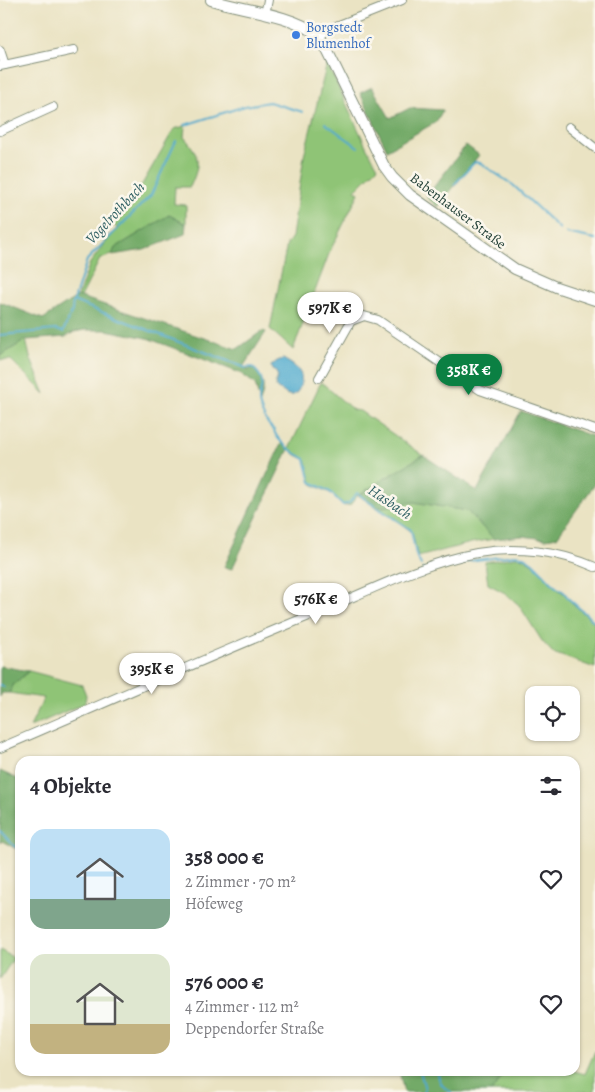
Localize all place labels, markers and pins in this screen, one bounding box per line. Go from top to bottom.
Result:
place label: Borgstedt Blumenhof [306,18,372,53]
marker: Borgstedt Blumenhof [290,29,302,41]
pin: 597K € [289,292,371,334]
pin: 358K € [428,354,510,396]
pin: 576K € [275,582,357,625]
pin: 395K € [111,652,193,695]

